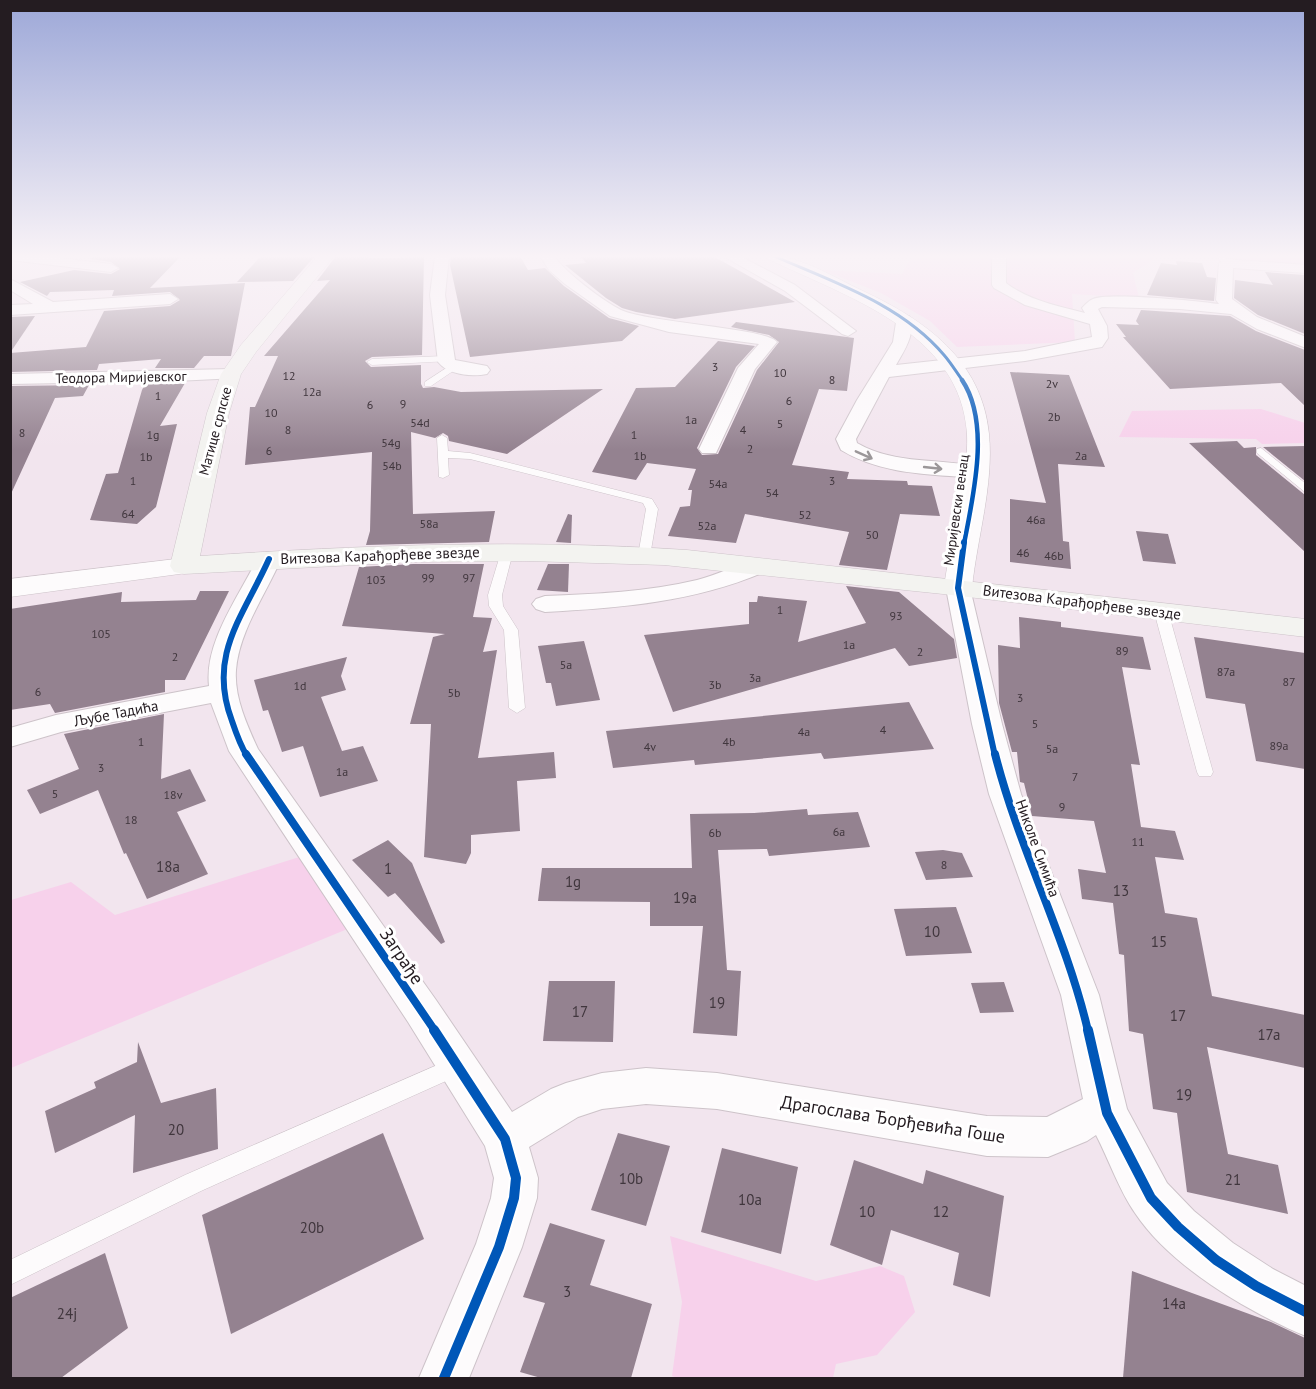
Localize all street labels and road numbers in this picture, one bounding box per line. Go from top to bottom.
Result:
street label: Теодора Миријевског [55,367,187,387]
street label: Матице српске [195,385,235,477]
street label: Миријевски венац [939,453,973,567]
street label: Витезова Карађорђеве звезде [280,542,480,568]
street label: Витезова Карађорђеве звезде [982,580,1182,624]
street label: Љубе Тадића [71,695,160,731]
street label: Николе Симића [1012,797,1064,899]
street label: Заграђе [375,923,429,989]
street label: Драгослава Ђорђевића Гоше [779,1090,1007,1148]

